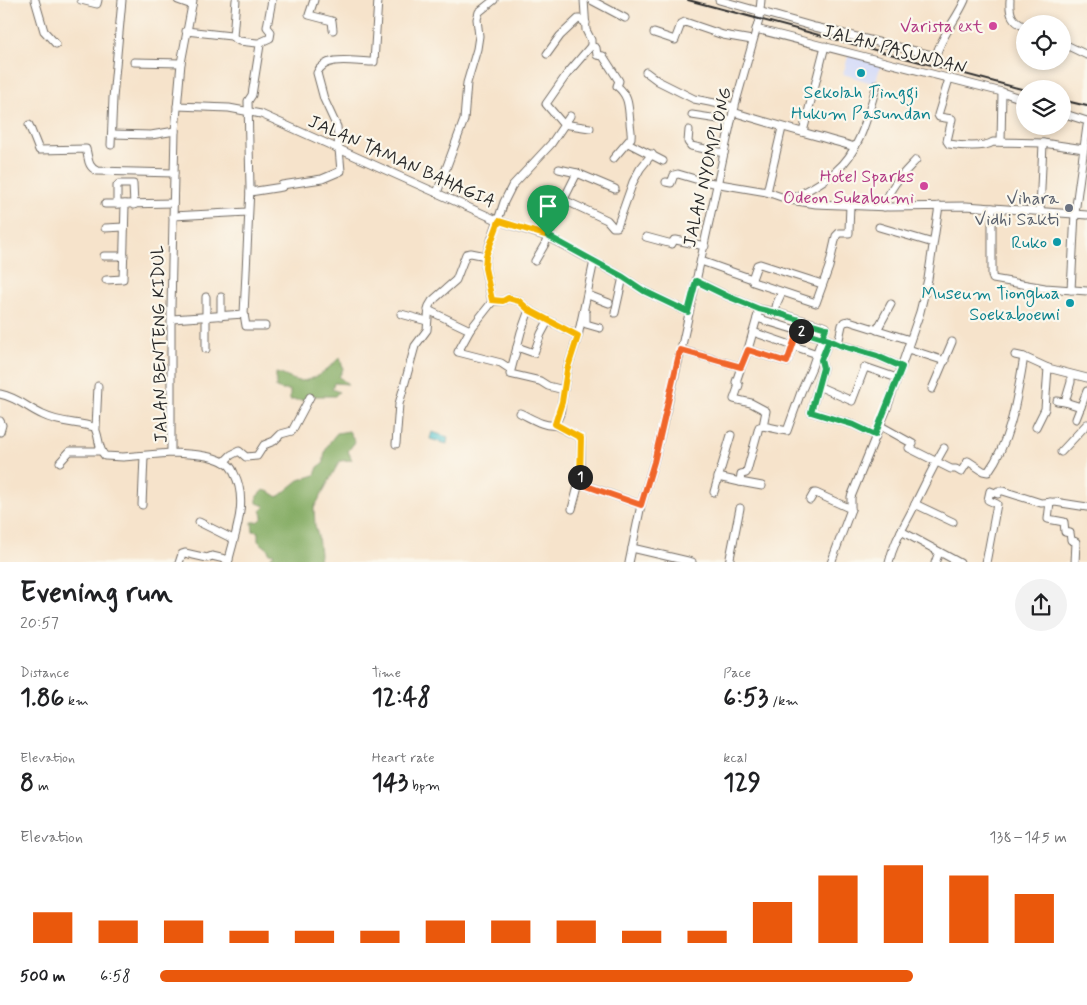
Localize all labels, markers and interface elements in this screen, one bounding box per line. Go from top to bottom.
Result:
place label: Varista ext [900,15,983,39]
map controls [1016,15,1071,135]
button: locate [1016,15,1071,70]
street label: JALAN PASUNDAN [820,19,969,81]
marker: Varista ext [987,20,999,32]
marker: Sekolah Tinggi Hukum Pasundan [855,67,867,79]
button: layers [1016,80,1071,135]
place label: Sekolah Tinggi Hukum Pasundan [791,81,931,126]
street label: JALAN NYOMPLONG [678,85,738,250]
street label: JALAN TAMAN BAHAGIA [304,110,499,214]
place label: Hotel Sparks Odeon Sukabumi [783,165,914,210]
marker: Hotel Sparks Odeon Sukabumi [918,180,930,192]
pin [527,185,569,236]
place label: Vihara Vidhi Sakti [974,187,1059,232]
icon: arrive [534,192,562,220]
marker: Vihara Vidhi Sakti [1063,202,1075,214]
place label: Ruko [1011,231,1047,255]
marker: Ruko [1051,236,1063,248]
street label: JALAN BENTENG KIDUL [146,245,174,443]
place label: Museum Tionghoa Soekaboemi [921,282,1060,327]
marker: Museum Tionghoa Soekaboemi [1064,297,1076,309]
pin: 2 [788,318,814,344]
text: 2 [798,322,805,340]
pin: 1 [568,464,592,490]
text: 1 [577,468,584,486]
text: Evening run [20,575,173,612]
button: share [1015,579,1067,631]
text: 20:57 [20,613,59,634]
text: Distance [20,664,69,682]
text: Time [372,664,401,682]
text: Pace [723,664,751,682]
text: 1.86 [20,682,64,715]
text: 12:48 [372,682,431,715]
text: 6:53 [723,682,768,715]
text: km [64,692,89,710]
text: /km [768,692,799,710]
text: Elevation [20,749,75,767]
text: Heart rate [372,749,435,767]
text: kcal [723,749,747,767]
text: 8 [20,767,34,800]
text: 143 [372,767,408,800]
text: 129 [723,767,761,800]
text: m [34,777,49,795]
text: bpm [408,777,440,795]
text: Elevation [20,827,83,848]
text: 138–145 m [989,827,1067,848]
text: 500 m [20,966,65,987]
text: 6:58 [100,966,131,987]

